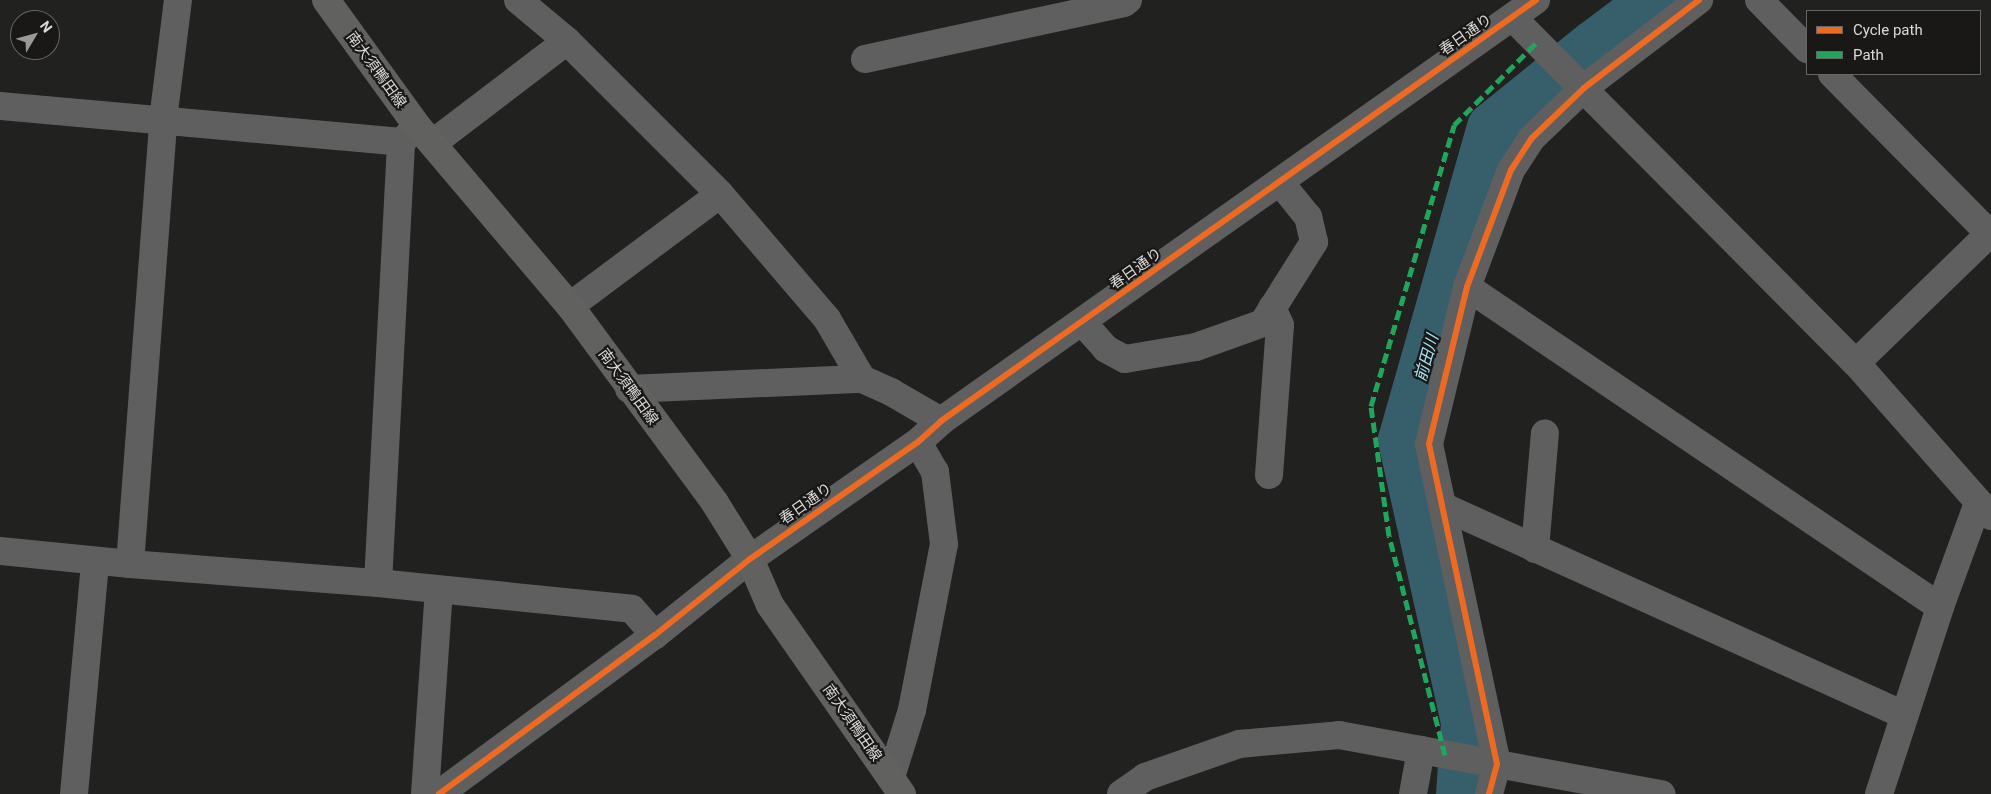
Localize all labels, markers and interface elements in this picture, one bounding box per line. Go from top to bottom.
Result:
north arrow [10,10,60,60]
street label: 春日通り [1436,10,1496,60]
legend [1806,10,1981,75]
text: N [37,18,56,35]
text: Cycle path [1853,21,1923,39]
street label: 南大須鴨田線 [342,28,410,112]
text: Path [1853,46,1884,64]
street label: 春日通り [1106,244,1166,294]
water label: 前田川 [1411,332,1443,384]
street label: 南大須鴨田線 [594,345,662,429]
street label: 春日通り [776,479,836,529]
street label: 南大須鴨田線 [819,681,885,765]

